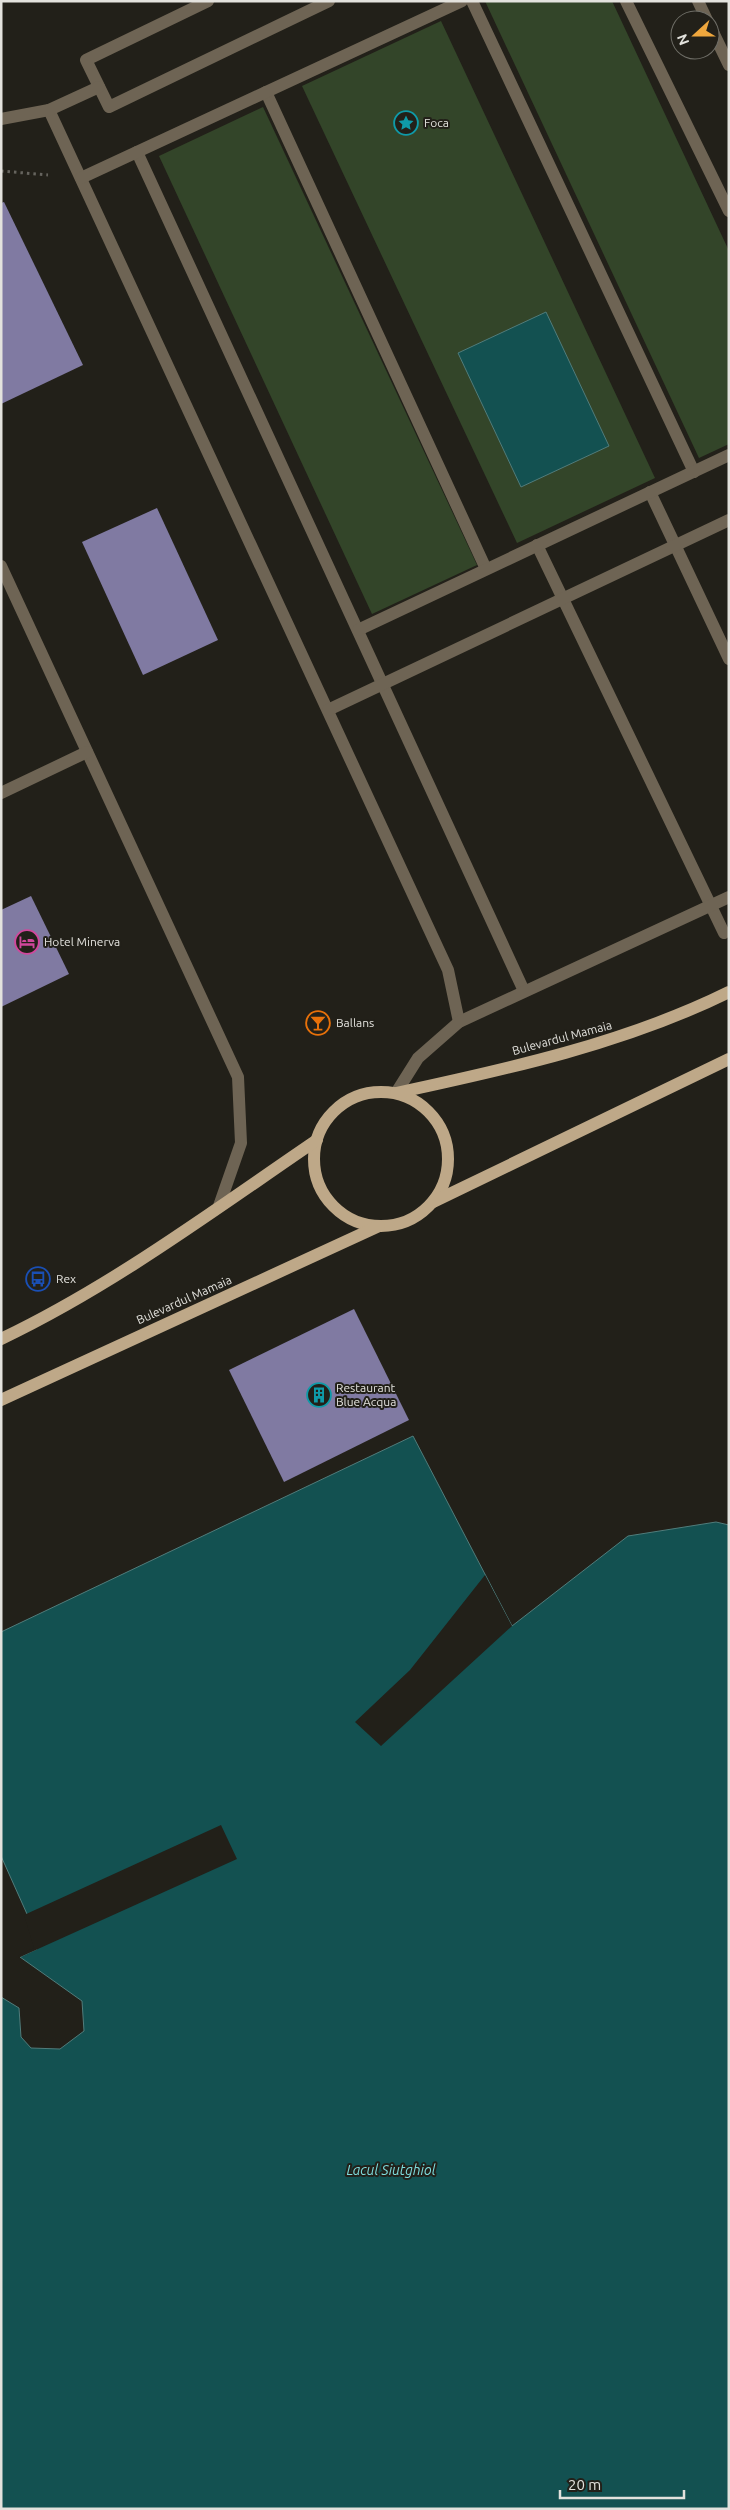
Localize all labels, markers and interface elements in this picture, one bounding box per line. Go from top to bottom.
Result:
north arrow [670,10,720,60]
text: N [674,32,692,47]
place icon: Foca [393,110,419,136]
place label: Foca [424,116,449,129]
hotel icon: Hotel Minerva [14,929,40,955]
place label: Hotel Minerva [44,935,120,948]
bar icon: Ballans [305,1010,331,1036]
place label: Ballans [336,1016,374,1029]
street label: Bulevardul Mamaia [511,1018,613,1057]
bus stop icon: Rex [25,1266,51,1292]
place label: Rex [56,1272,76,1285]
street label: Bulevardul Mamaia [134,1273,233,1326]
place label: Restaurant Blue Acqua [336,1381,396,1408]
building icon: Restaurant Blue Acqua [306,1382,332,1408]
water label: Lacul Siutghiol [346,2162,436,2178]
scale bar [560,2468,684,2500]
text: 20 m [568,2476,601,2493]

